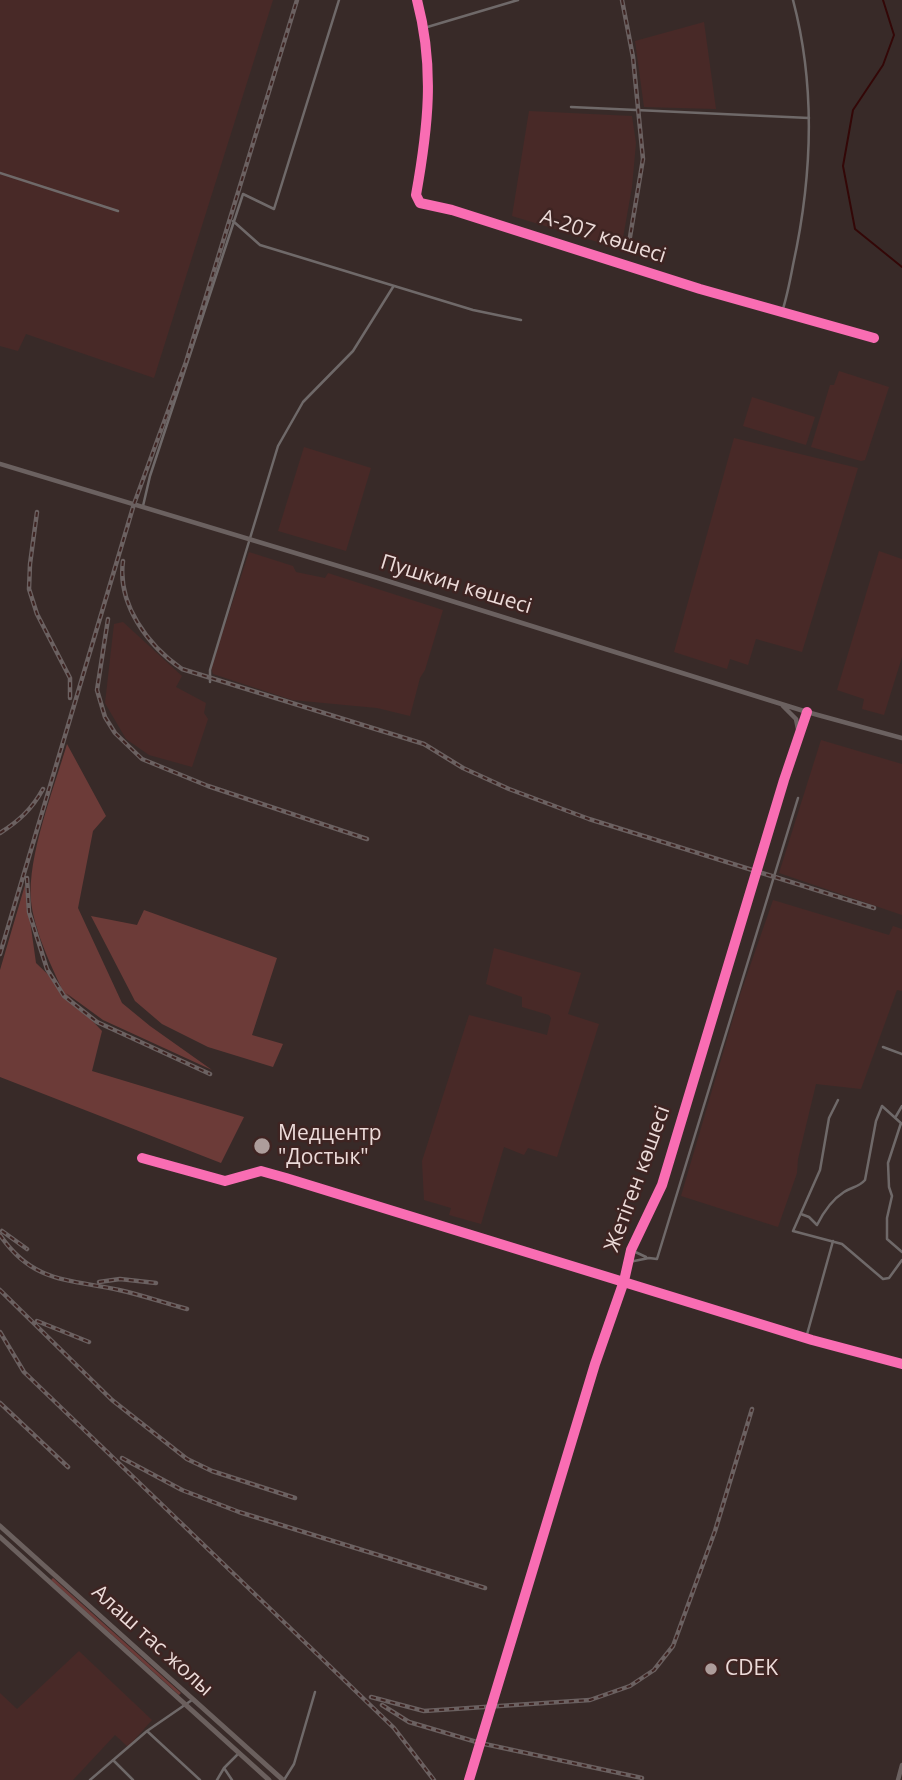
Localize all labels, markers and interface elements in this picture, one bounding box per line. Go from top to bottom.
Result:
street label: А-207 көшесі [537,205,669,269]
street label: Пушкин көшесі [377,550,535,620]
street label: Жетіген көшесі [600,1103,676,1255]
place label: Медцентр "Достык" [278,1121,382,1171]
marker: Медцентр "Достык" [252,1136,272,1156]
street label: Алаш тас жолы [86,1580,218,1702]
place label: CDEK [725,1656,778,1682]
marker: CDEK [703,1661,719,1677]

